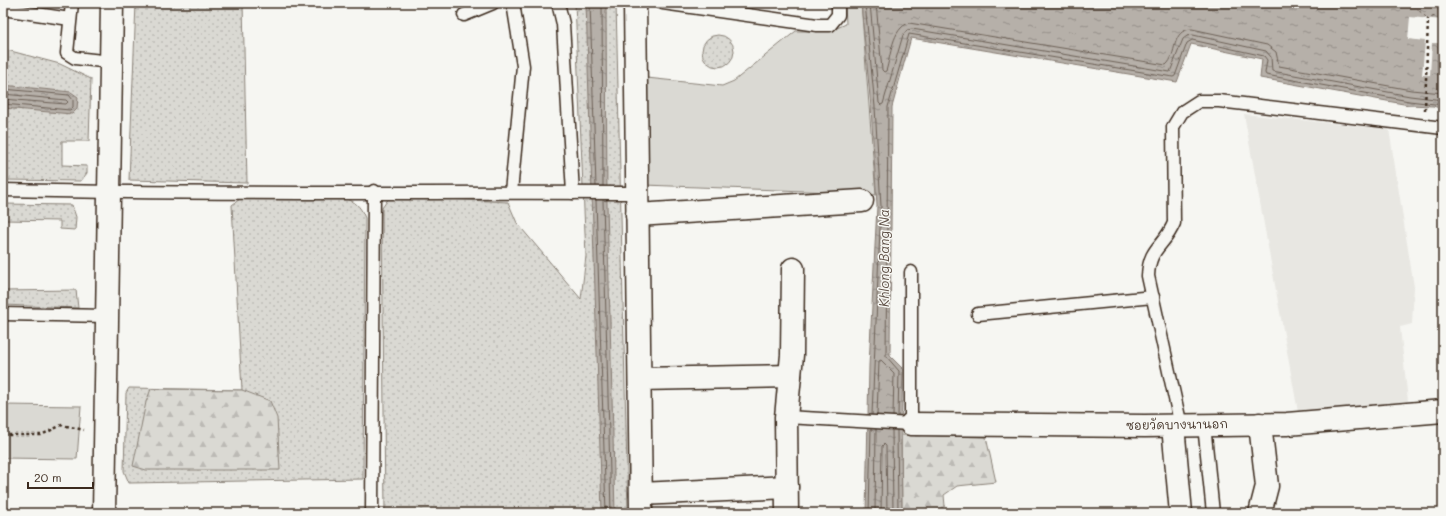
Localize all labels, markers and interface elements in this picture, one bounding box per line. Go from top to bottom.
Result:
water label: Khlong Bang Na [875,209,892,307]
street label: ซอยวัดบางนานอก [1126,415,1228,433]
scale bar [28,464,93,490]
text: 20 m [34,469,62,485]

